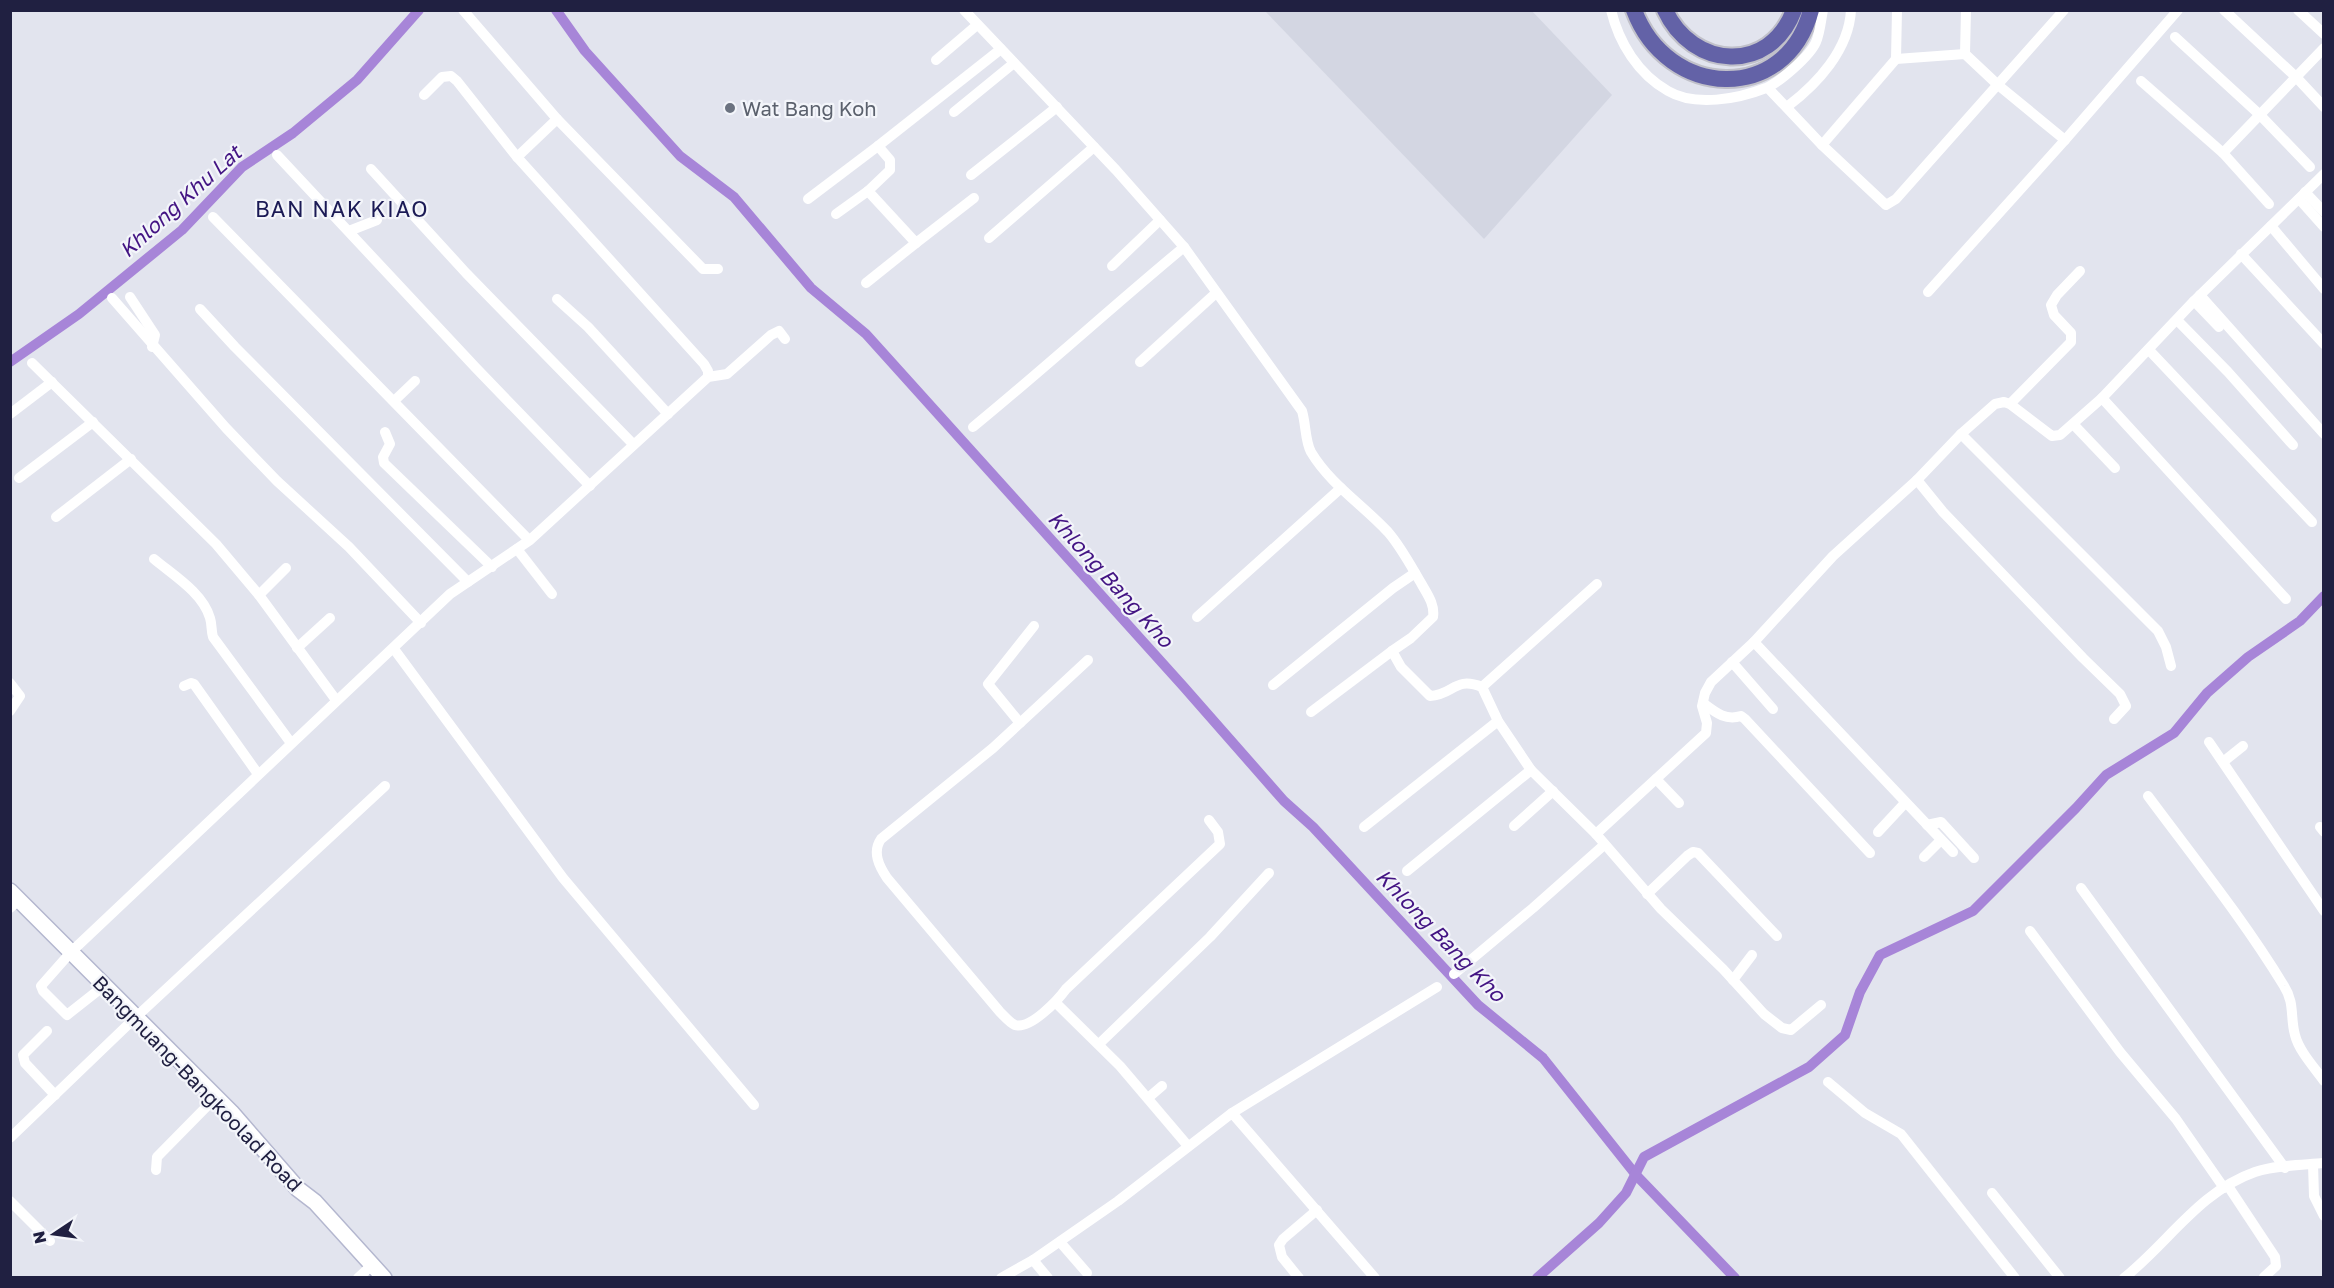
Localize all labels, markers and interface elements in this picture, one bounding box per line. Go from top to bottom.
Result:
place label: Wat Bang Koh [742,96,877,120]
marker: Wat Bang Koh [723,101,737,115]
water label: Khlong Khu Lat [114,138,248,263]
district label: BAN NAK KIAO [255,195,429,222]
water label: Khlong Bang Kho [1043,505,1180,654]
water label: Khlong Bang Kho [1371,863,1512,1008]
street label: Bangmuang-Bangkoolad Road [88,970,308,1196]
north arrow [24,1204,84,1264]
text: N [28,1229,50,1246]

